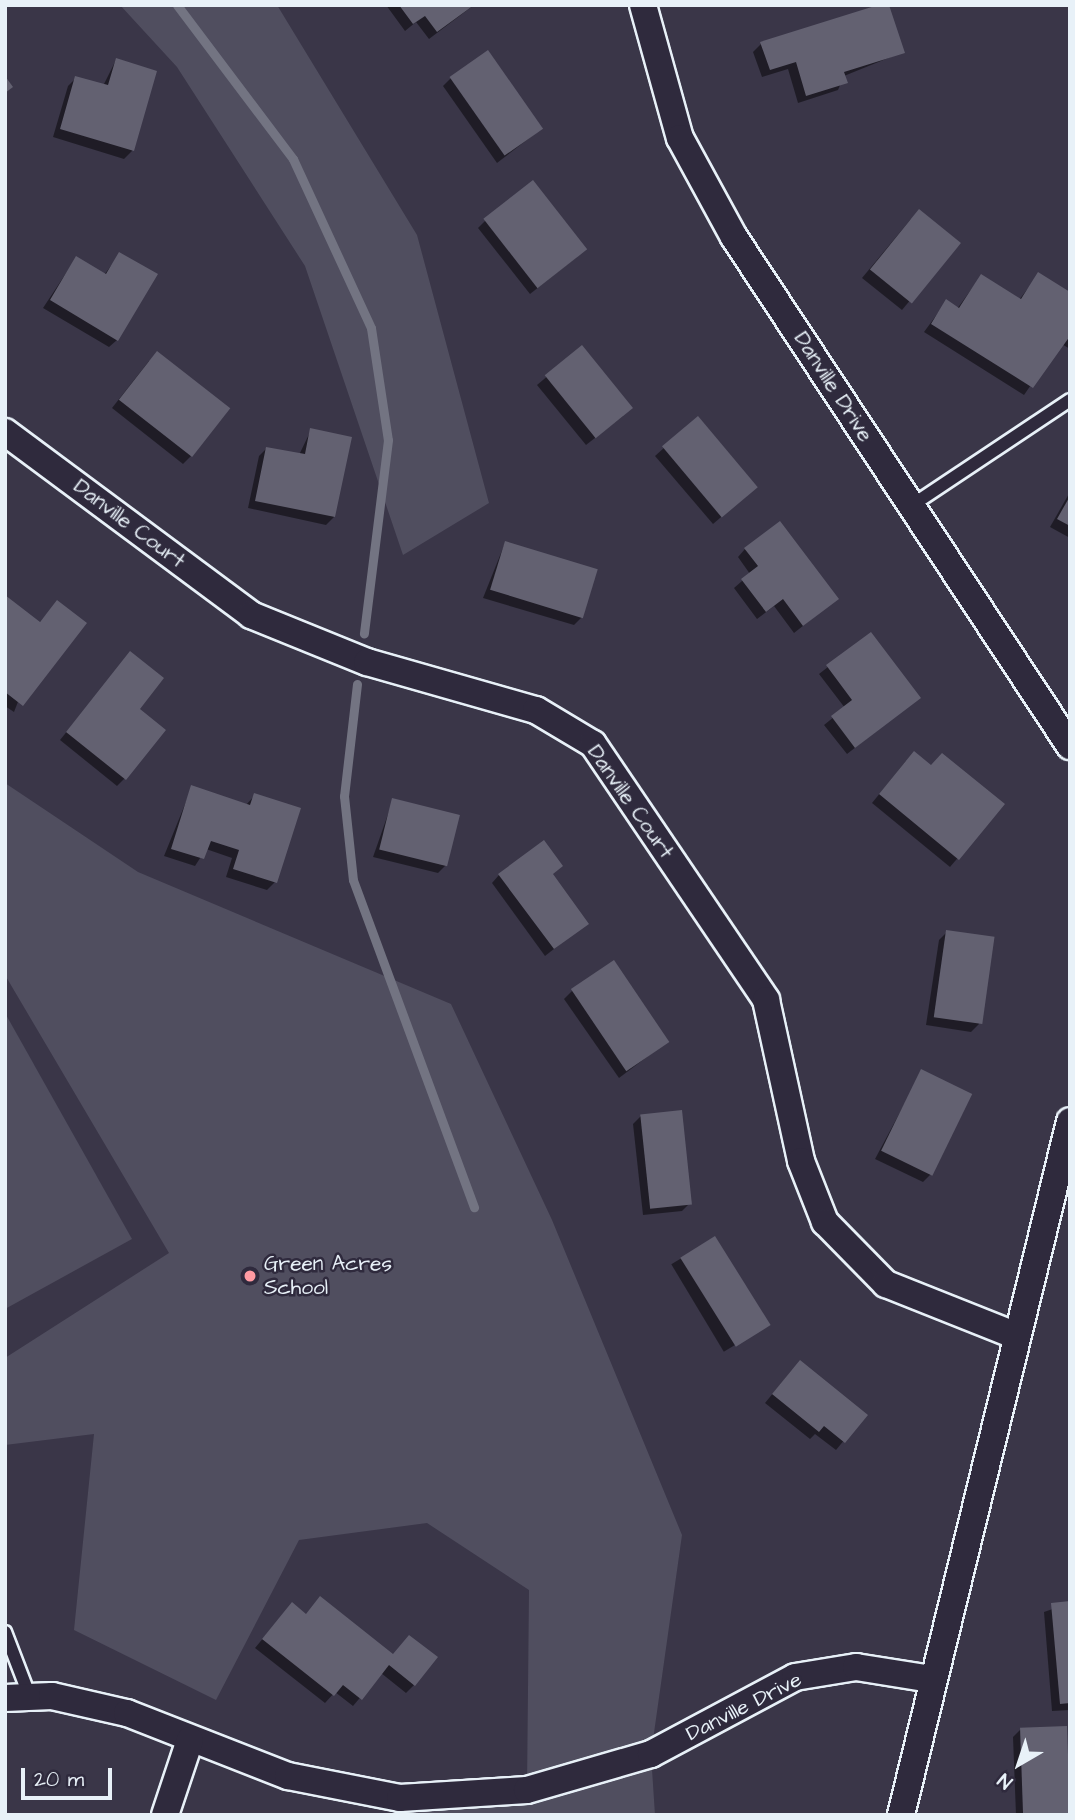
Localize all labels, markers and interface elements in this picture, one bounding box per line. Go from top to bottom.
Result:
street label: Danville Drive [788,327,878,447]
street label: Danville Court [68,474,190,574]
street label: Danville Court [582,740,678,864]
place label: Green Acres School [264,1251,392,1301]
marker: Green Acres School [242,1268,258,1284]
street label: Danville Drive [682,1667,806,1747]
north arrow [984,1729,1054,1799]
scale bar [24,1754,116,1798]
text: 20 m [34,1765,84,1794]
text: N [992,1766,1019,1795]

